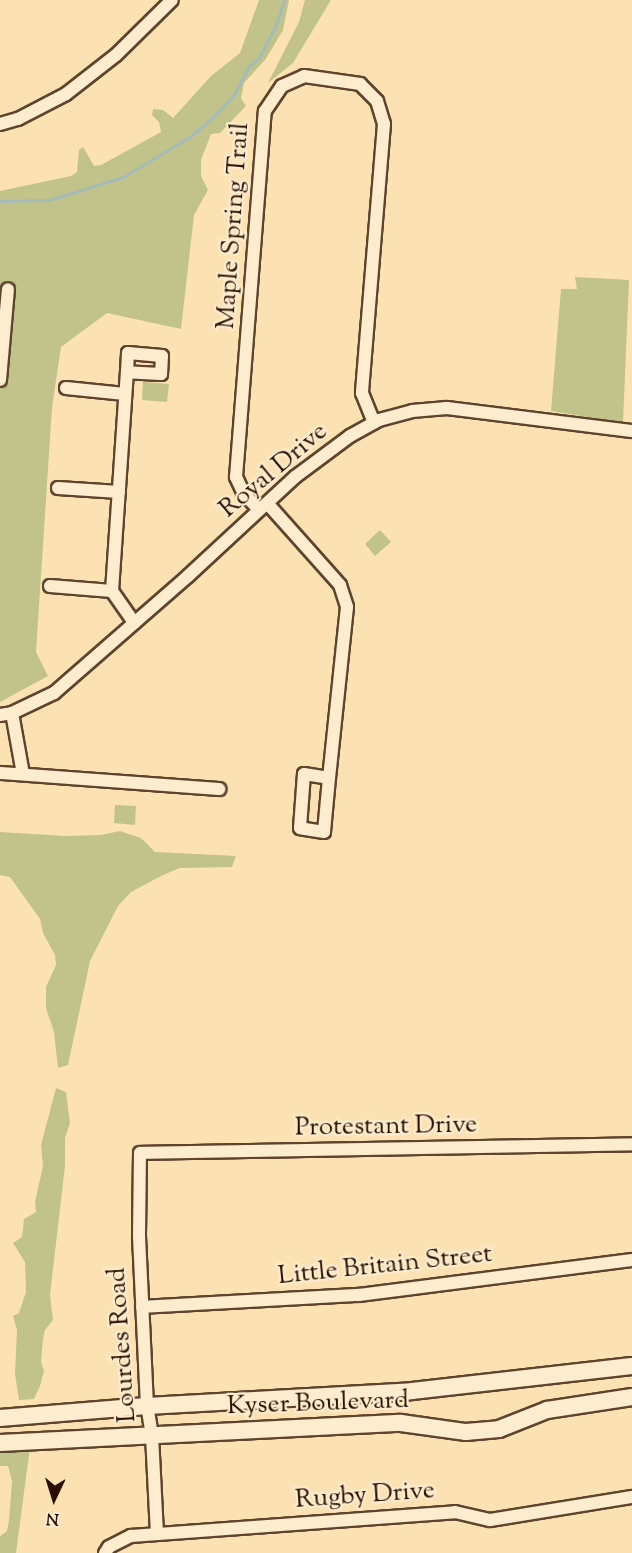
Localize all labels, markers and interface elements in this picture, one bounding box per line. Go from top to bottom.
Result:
street label: Maple Spring Trail [211,122,257,330]
street label: Royal Drive [214,417,334,525]
street label: Protestant Drive [295,1110,477,1144]
street label: Little Britain Street [276,1239,494,1293]
street label: Lourdes Road [102,1266,144,1424]
street label: Kyser Boulevard [227,1385,409,1423]
north arrow [24,1469,84,1529]
street label: Rugby Drive [294,1476,436,1516]
text: N [46,1506,60,1529]

